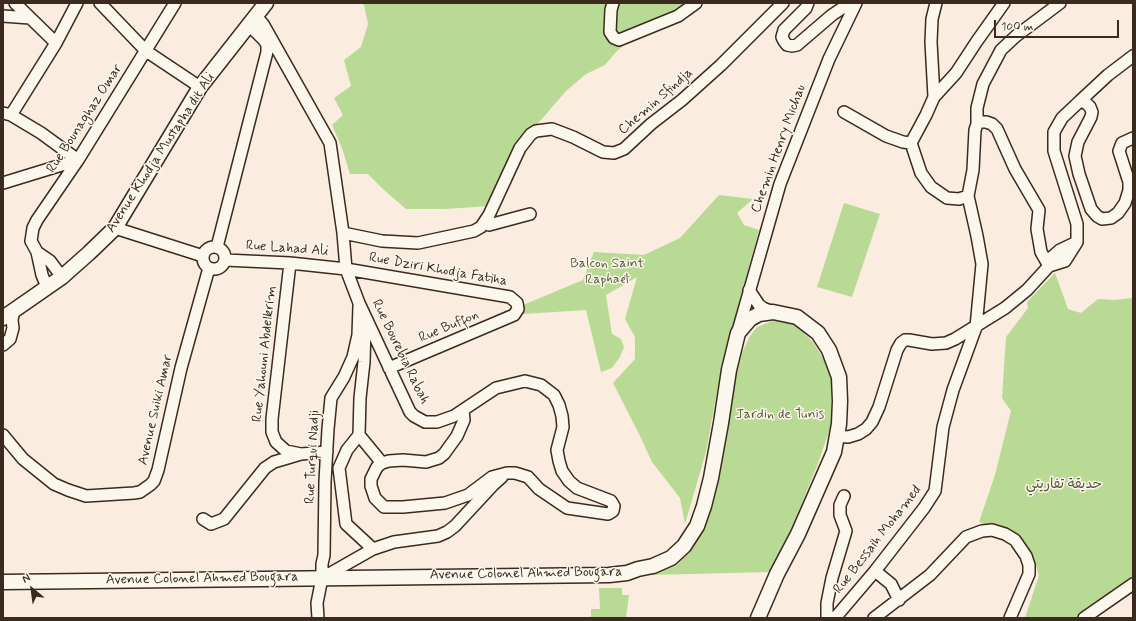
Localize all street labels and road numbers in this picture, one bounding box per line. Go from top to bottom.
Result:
street label: Rue Bounaghaz Omar [44,61,126,177]
street label: Chemin Sfindja [615,65,697,139]
street label: Avenue Khodja Mustapha dit Ali [103,70,219,236]
street label: Chemin Henry Michau [748,83,810,215]
street label: Rue Lahad Ali [245,238,329,260]
street label: Rue Dziri Khodja Fatiha [367,250,509,290]
street label: Rue Yahouni Abdelkrim [249,285,281,423]
street label: Rue Bourebia Rabah [367,297,433,407]
street label: Rue Buffon [417,307,481,347]
street label: Avenue Suiki Amar [135,353,177,467]
street label: Rue Turqui Nadji [302,410,324,504]
street label: Rue Bessaih Mohamed [830,482,926,598]
street label: Avenue Colonel Ahmed Bougara [429,564,623,584]
street label: Avenue Colonel Ahmed Bougara [105,569,299,589]

